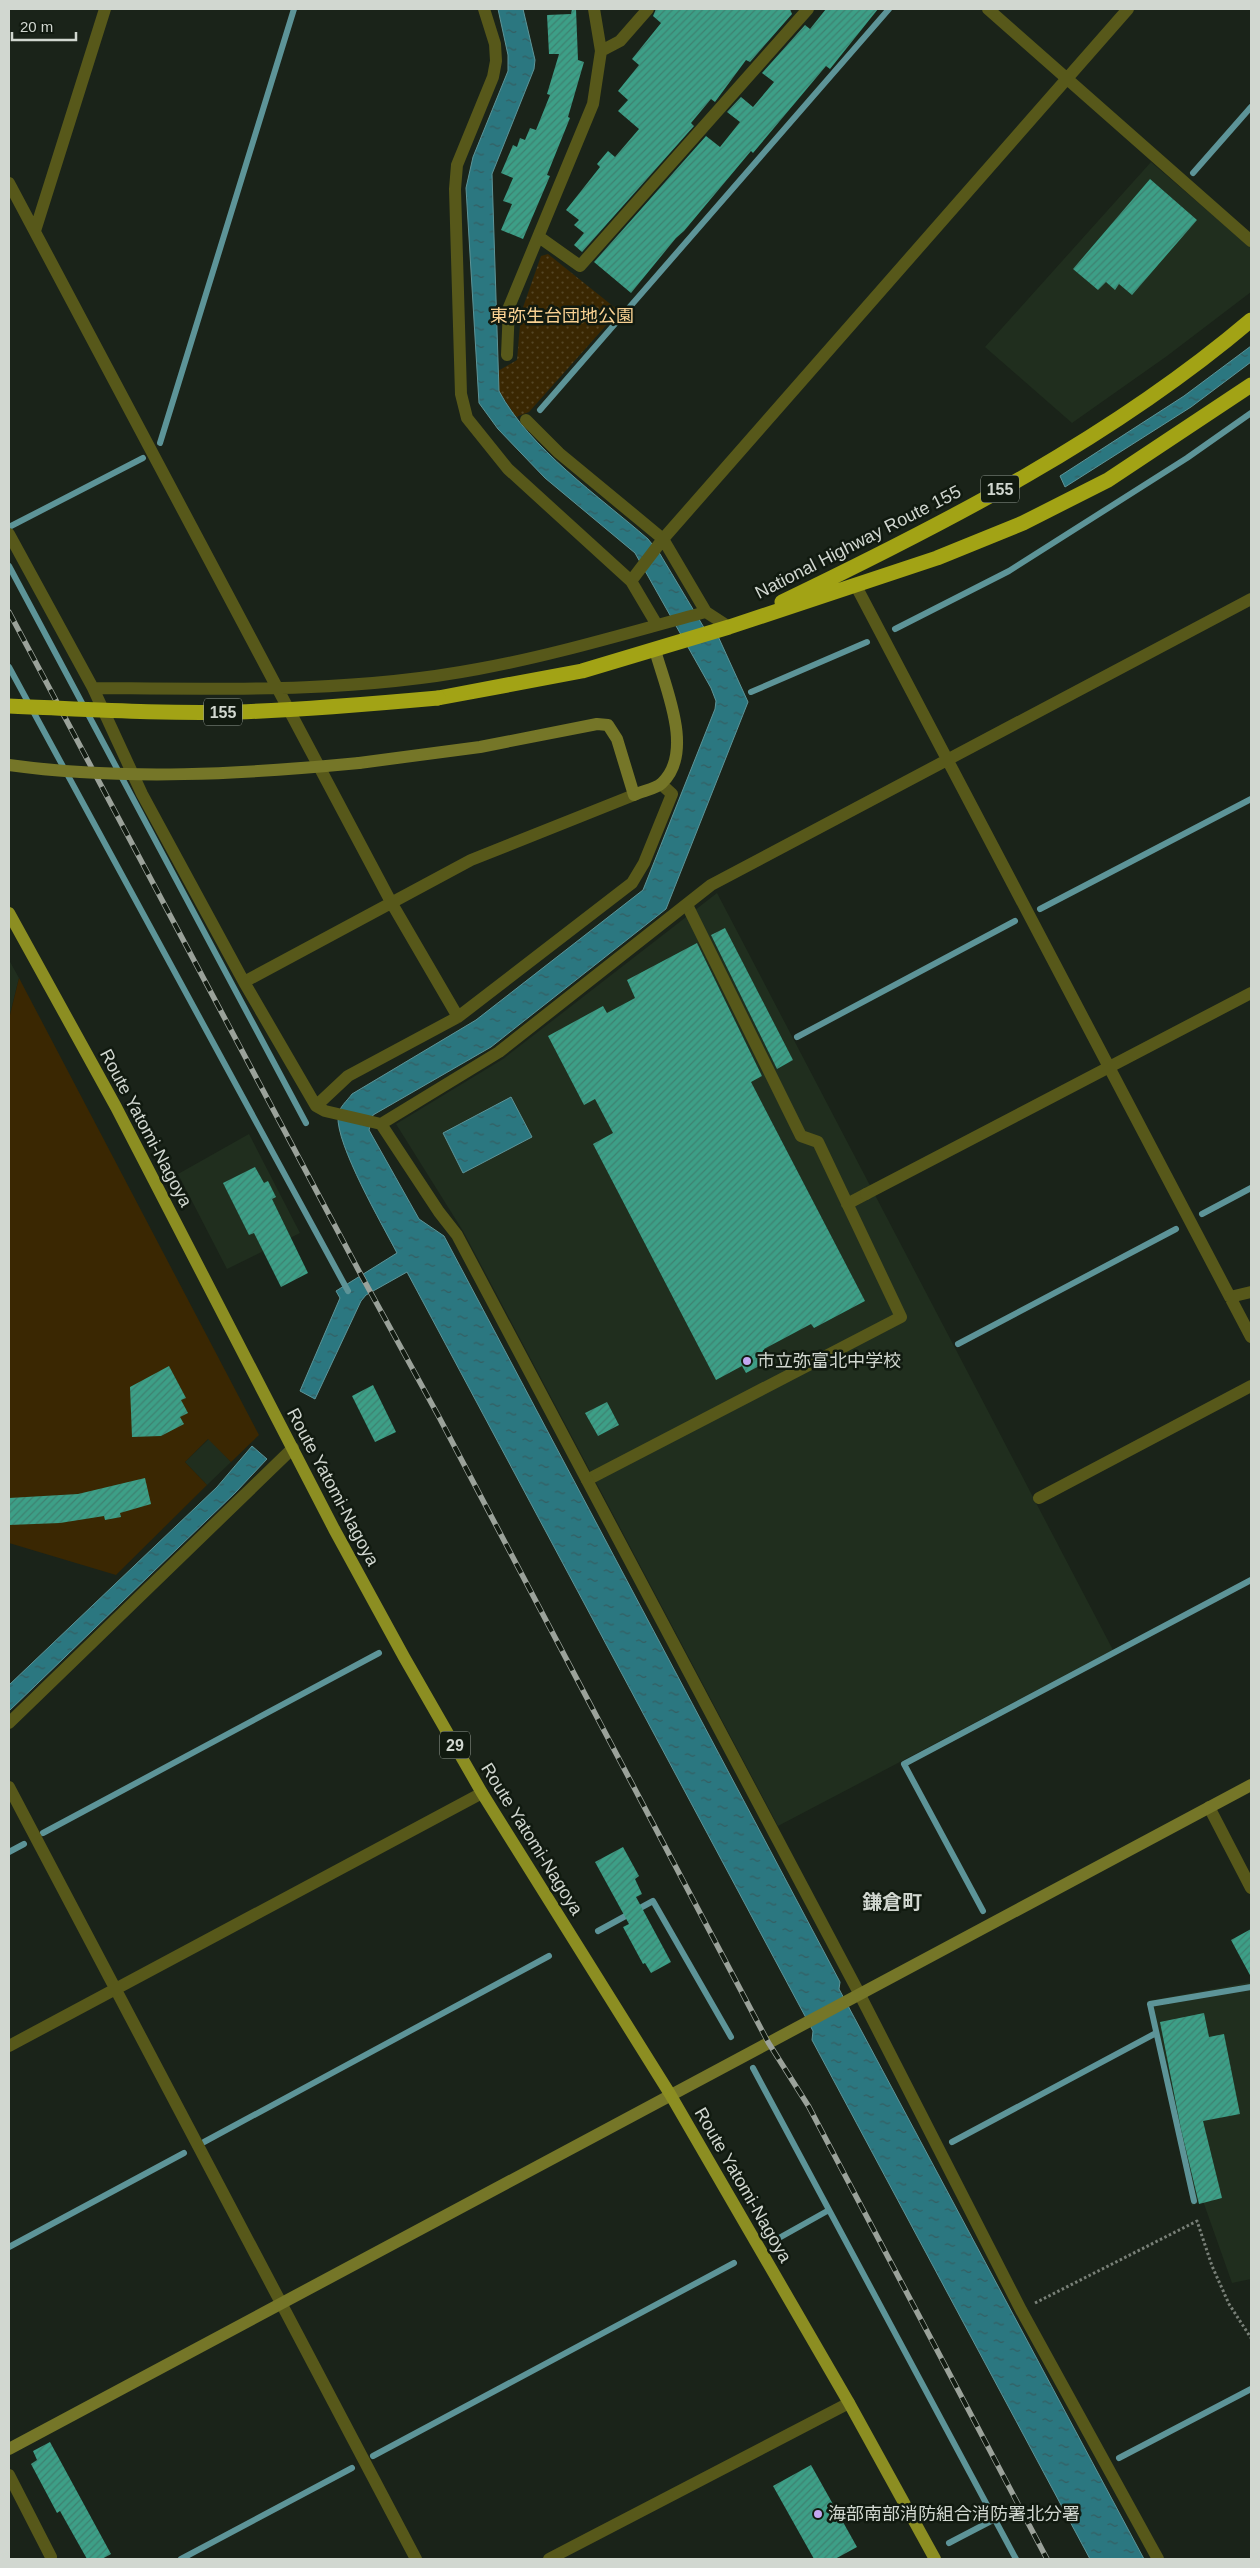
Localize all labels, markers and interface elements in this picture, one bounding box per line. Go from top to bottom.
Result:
scale bar [12,10,76,42]
text: 20 m [20,18,53,35]
park label: 東弥生台団地公園 [490,306,634,326]
road number: 155 [981,476,1019,502]
street label: National Highway Route 155 [752,481,964,603]
road number: 155 [204,699,242,726]
street label: Route Yatomi-Nagoya [96,1046,196,1211]
place label: 市立弥富北中学校 [757,1351,901,1371]
marker: 市立弥富北中学校 [741,1355,753,1367]
street label: Route Yatomi-Nagoya [283,1405,383,1570]
road number: 29 [440,1732,470,1758]
street label: Route Yatomi-Nagoya [477,1759,587,1920]
district label: 鎌倉町 [862,1891,922,1913]
street label: Route Yatomi-Nagoya [690,2104,796,2267]
place label: 海部南部消防組合消防署北分署 [828,2504,1080,2524]
marker: 海部南部消防組合消防署北分署 [812,2508,824,2520]

